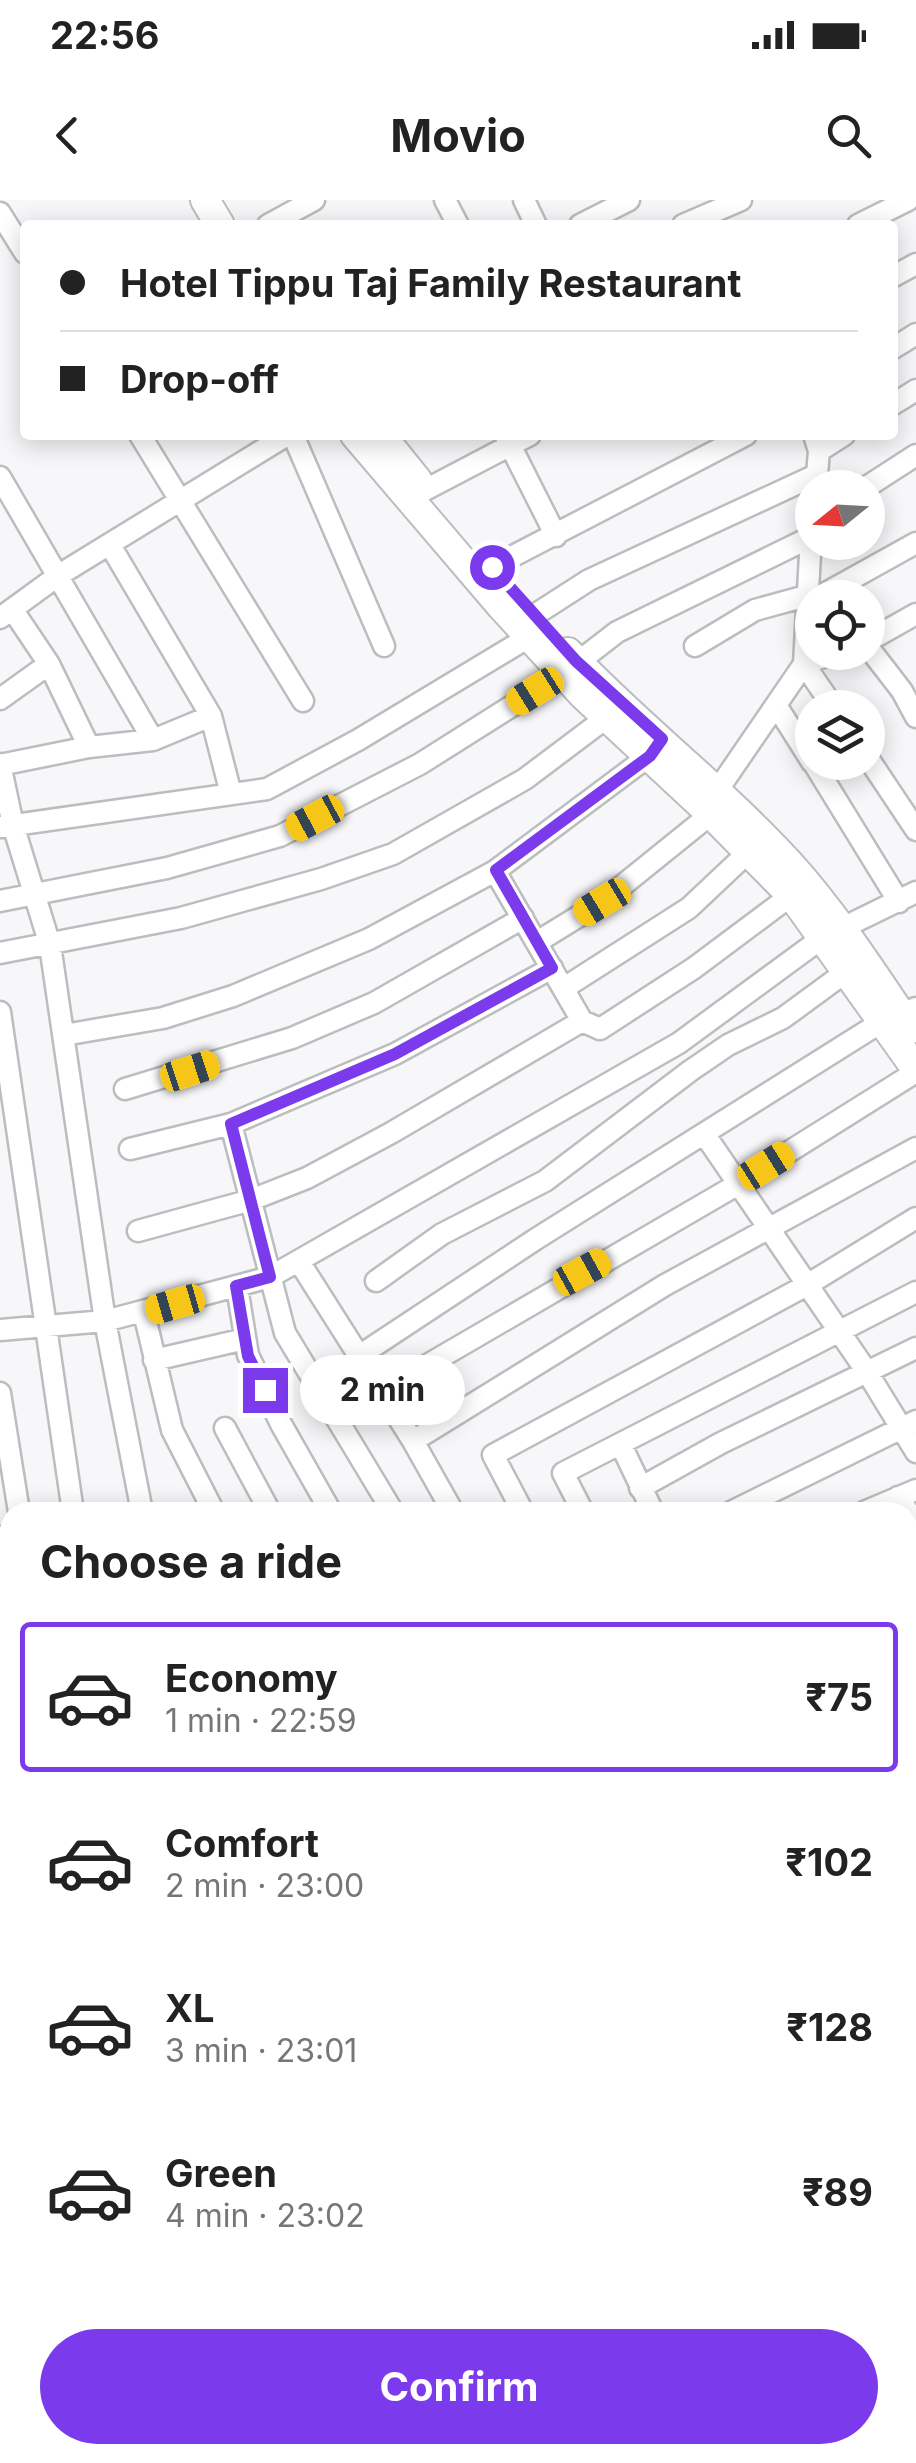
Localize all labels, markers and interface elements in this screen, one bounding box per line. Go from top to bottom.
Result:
text: 22:56 [50,12,160,58]
icon: back [40,108,95,163]
text: Movio [390,108,526,163]
icon: search [821,108,876,163]
text: Hotel Tippu Taj Family Restaurant [120,260,741,306]
text: Drop-off [120,356,279,402]
north arrow [795,470,885,560]
map controls [795,470,885,780]
route start [470,545,515,590]
button: locate [795,580,885,670]
car [502,662,568,720]
button: layers [795,690,885,780]
car [281,791,349,845]
car [569,874,635,930]
car [157,1047,223,1095]
car [733,1137,799,1195]
car [548,1244,616,1300]
car [142,1281,208,1327]
callout: 2 min [300,1355,465,1425]
route end [243,1368,288,1413]
text: 2 min [340,1370,425,1409]
text: Choose a ride [40,1534,342,1589]
icon: car [45,1652,135,1742]
text: Economy [165,1655,338,1701]
text: ₹75 [805,1674,873,1720]
text: 1 min · 22:59 [165,1701,356,1740]
icon: car [45,1817,135,1907]
text: Comfort [165,1820,319,1866]
text: ₹102 [785,1839,873,1885]
text: 2 min · 23:00 [165,1866,364,1905]
icon: car [45,1982,135,2072]
text: XL [165,1985,215,2031]
text: ₹128 [786,2004,873,2050]
text: 3 min · 23:01 [165,2031,357,2070]
icon: car [45,2147,135,2237]
text: Green [165,2150,277,2196]
text: ₹89 [802,2169,873,2215]
text: 4 min · 23:02 [165,2196,365,2235]
button: Confirm [40,2329,878,2444]

